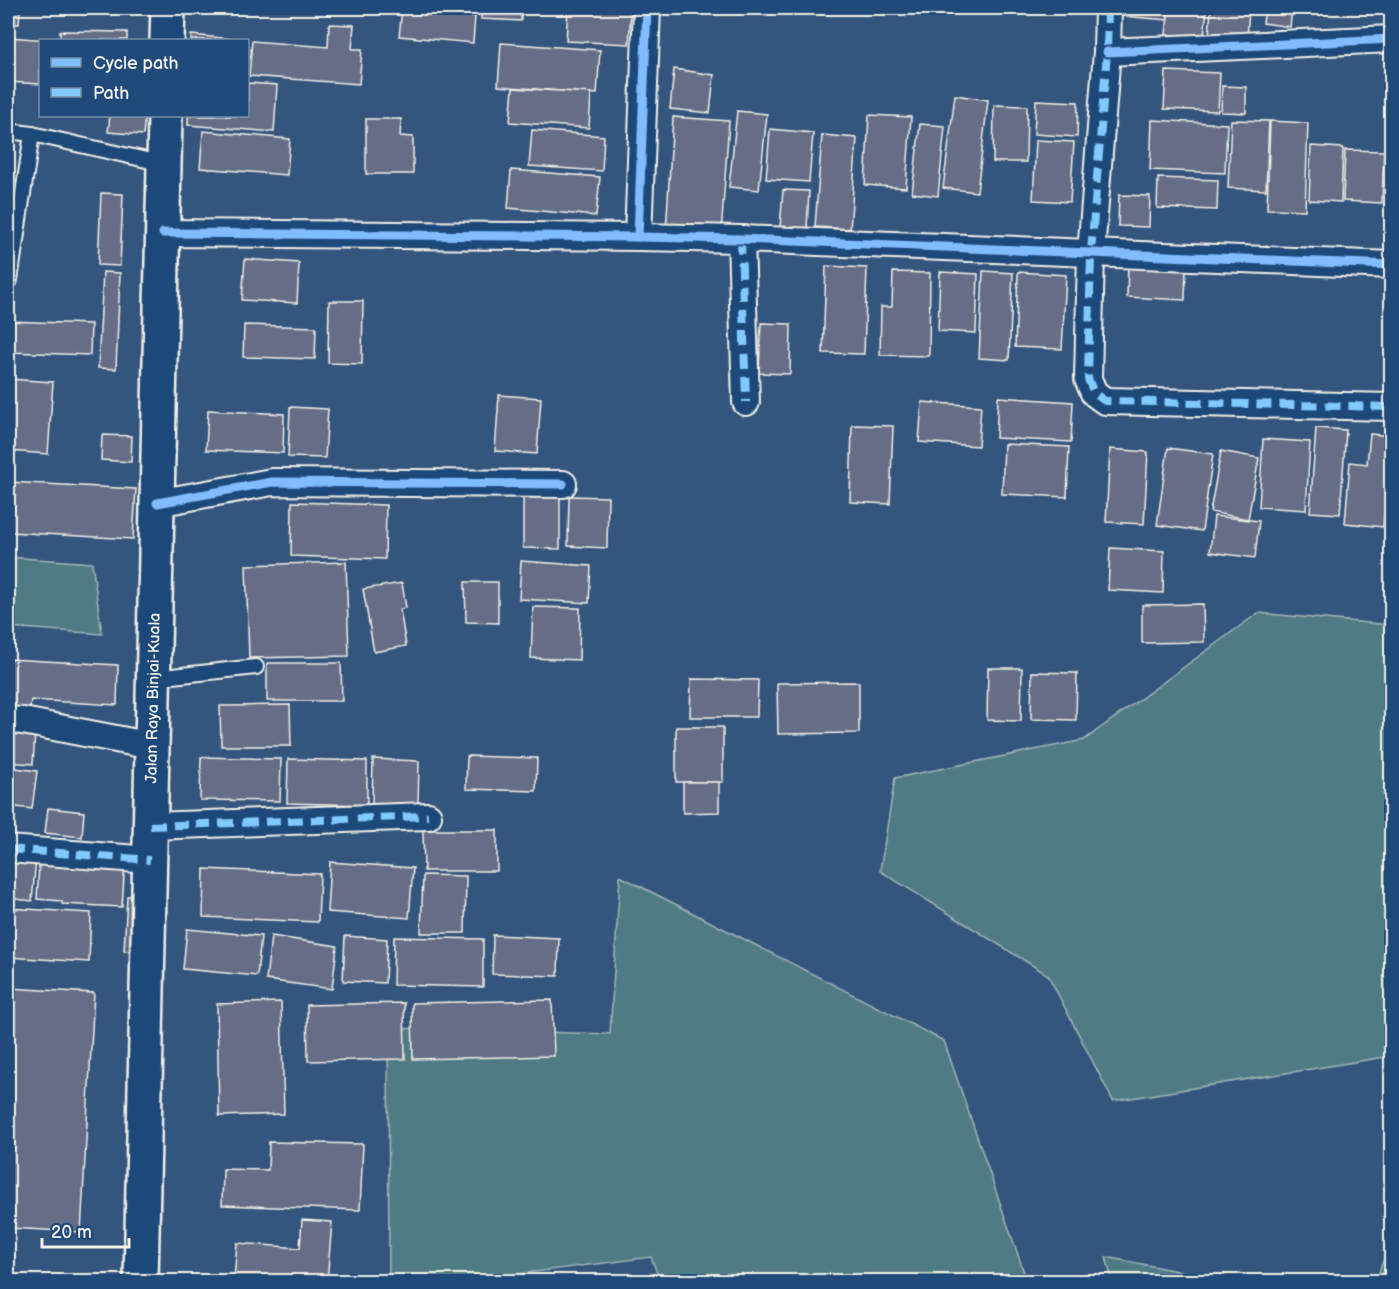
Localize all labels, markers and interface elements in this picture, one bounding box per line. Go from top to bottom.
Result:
legend [39,39,249,117]
text: Cycle path [93,53,179,74]
text: Path [93,83,129,104]
street label: Jalan Raya Binjai-Kuala [142,613,164,784]
scale bar [42,1211,129,1249]
text: 20 m [51,1222,92,1243]

